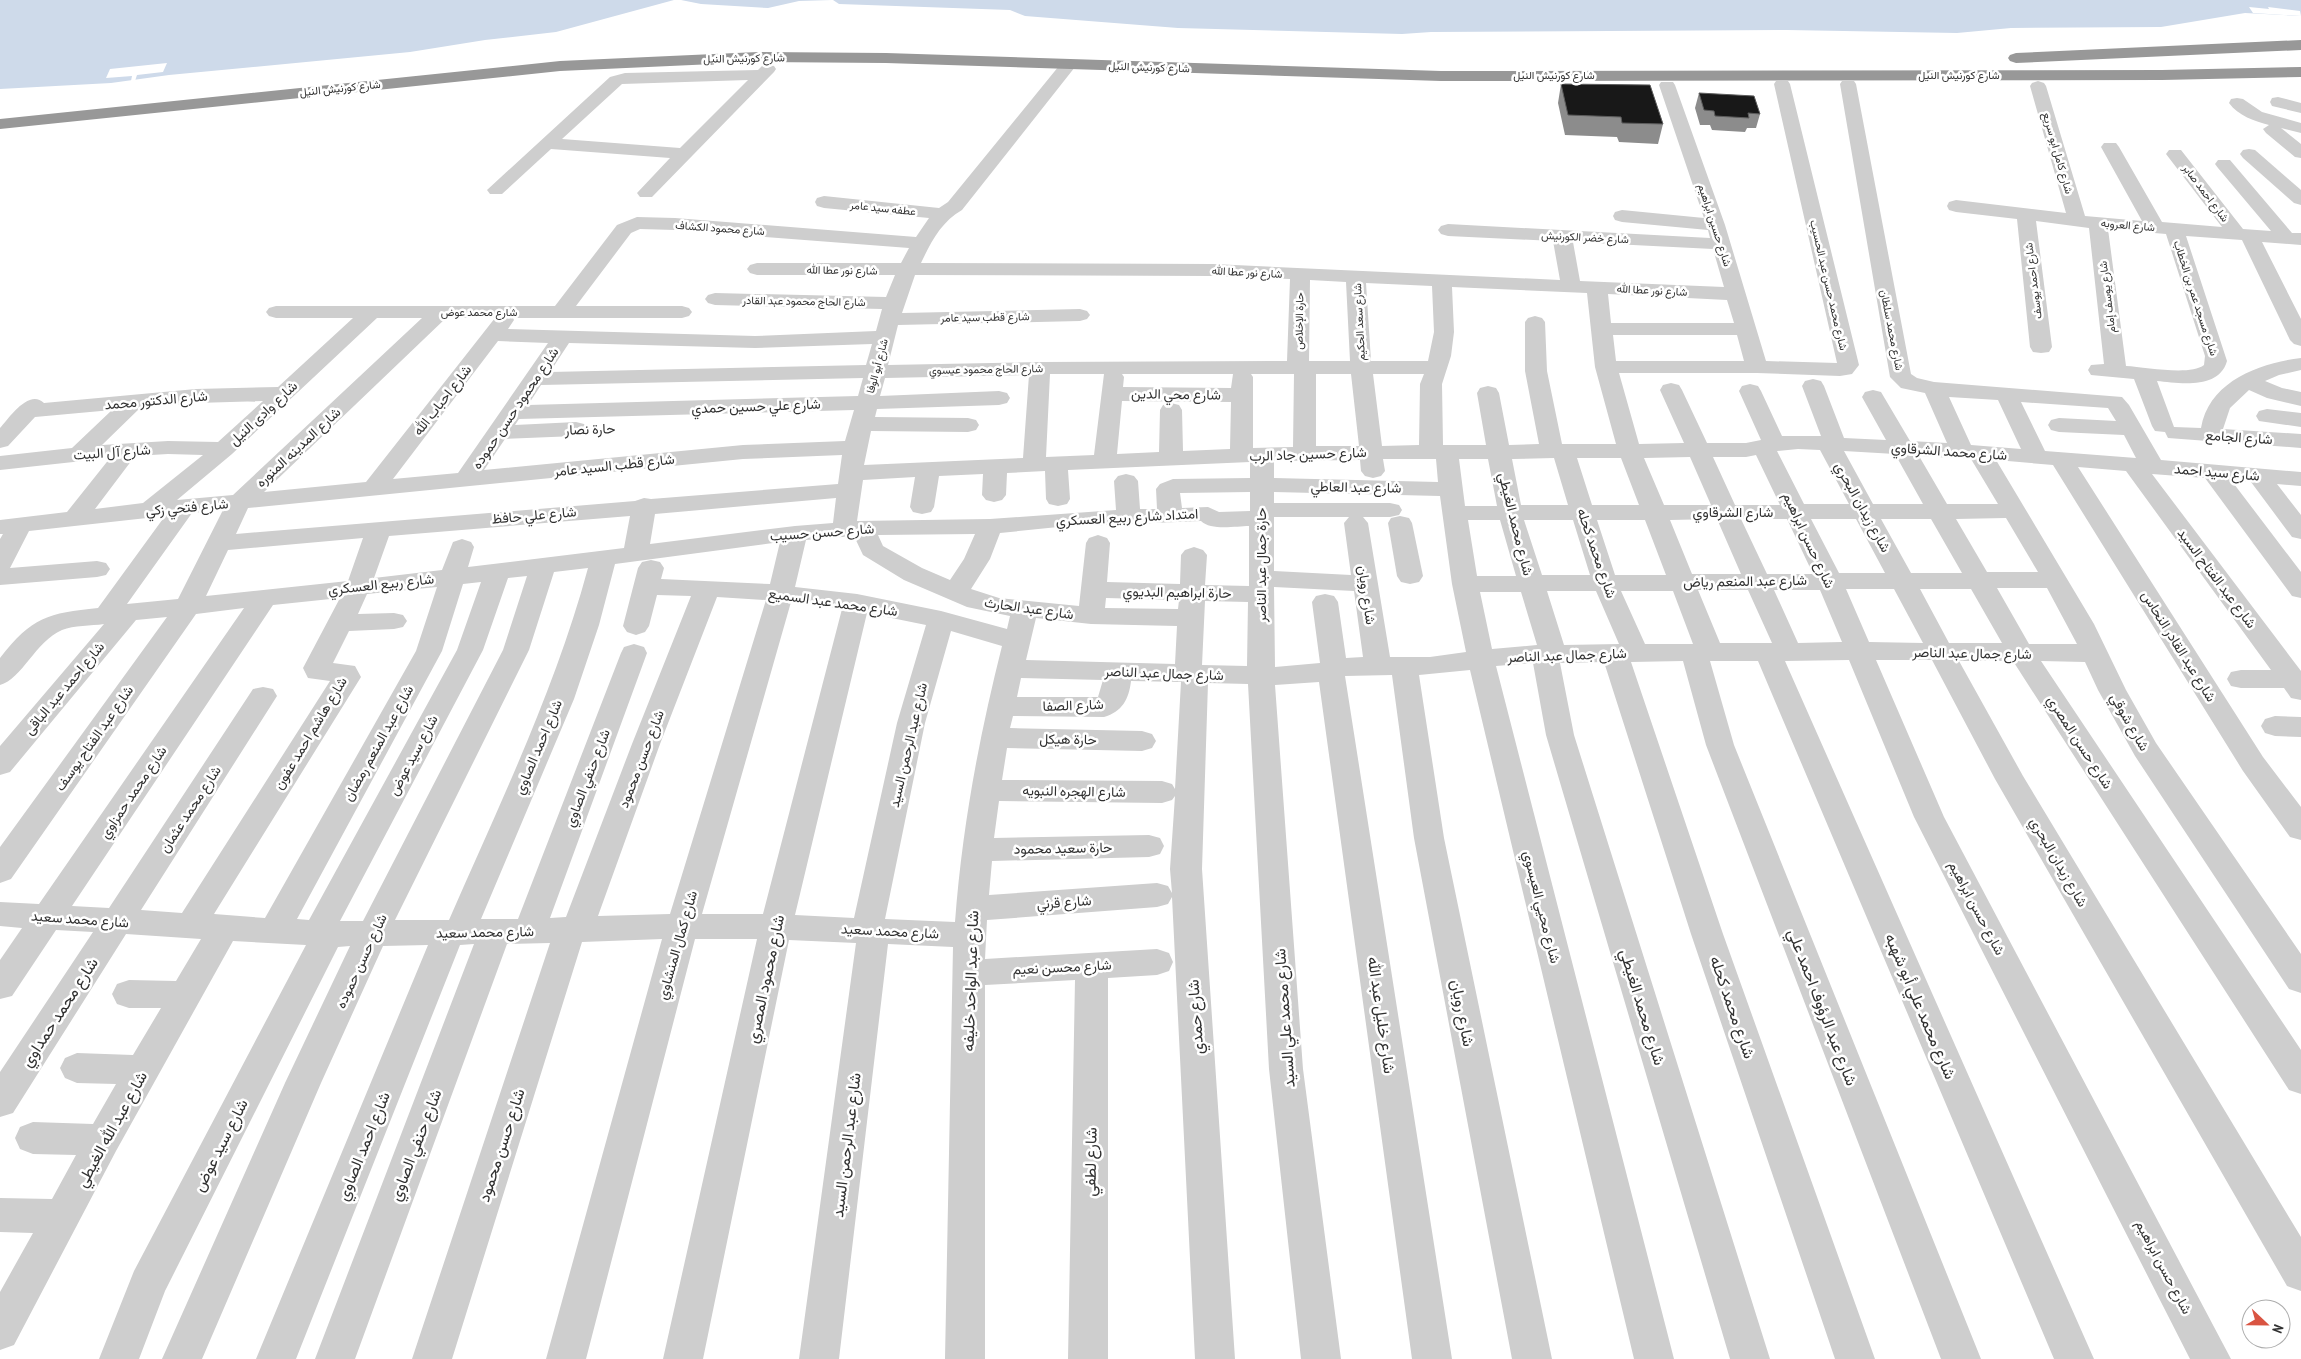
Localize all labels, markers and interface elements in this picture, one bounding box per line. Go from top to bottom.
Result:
street label: شارع كورنيش النيل [703,50,785,67]
street label: شارع كورنيش النيل [1108,59,1190,76]
street label: شارع كورنيش النيل [1513,68,1595,83]
street label: شارع كورنيش النيل [1918,68,2000,83]
street label: شارع كورنيش النيل [299,77,382,100]
street label: شارع كامل ابو سريع [2039,111,2076,196]
street label: شارع احمد صابر [2178,161,2232,225]
street label: شارع حسين ابراهيم [1694,182,1735,269]
street label: عطفه سيد عامر [848,197,917,218]
street label: شارع العروبه [2100,216,2156,235]
street label: شارع محمود الكشاف [675,218,766,239]
street label: شارع محمد حسن عبد الحسيب [1806,218,1851,352]
street label: شارع خضر الكورنيش [1541,228,1630,247]
street label: شارع مسجد عمر بن الخطاب [2170,239,2221,358]
street label: شارع احمد يوسف [2021,242,2046,320]
street label: شارع يوسف إمام [2096,260,2119,334]
street label: شارع نور عطا الله [806,262,878,279]
street label: شارع نور عطا الله [1211,263,1283,282]
street label: شارع نور عطا الله [1616,281,1688,300]
street label: شارع سعد الحكيم [1350,283,1369,361]
street label: شارع محمد سلطان [1876,288,1907,372]
street label: حارة الإخلاص [1292,292,1306,350]
street label: شارع الحاج محمود عبد القادر [741,293,866,310]
street label: شارع محمد عوض [441,305,518,320]
street label: شارع قطب سيد عامر [939,309,1030,326]
street label: شارع أبو الوفا [863,337,892,395]
street label: شارع محمود حسن حموده [468,344,564,473]
street label: شارع احباب الله [409,361,477,440]
street label: شارع الحاج محمود عيسوي [929,361,1044,380]
street label: شارع وادى النيل [225,377,302,451]
street label: شارع محي الدين [1131,384,1221,407]
street label: شارع الدكتور محمد [104,387,208,415]
street label: شارع علي حسين حمدي [691,395,821,420]
street label: شارع المدينه المنوره [252,403,346,492]
street label: حارة نصار [563,419,616,439]
street label: شارع الجامع [2205,426,2273,450]
street label: شارع محمد الشرقاوي [1890,438,2008,467]
street label: شارع آل البيت [73,440,151,466]
street label: شارع حسين جاد الرب [1249,443,1367,467]
street label: شارع قطب السيد عامر [552,450,676,482]
street label: شارع زيدان البحري [1828,459,1895,557]
street label: شارع سيد احمد [2173,459,2261,487]
street label: شارع محمد الغيطي [1492,471,1537,578]
street label: شارع عبد العاطي [1310,477,1402,500]
street label: شارع حسن ابراهيم [1777,489,1839,592]
street label: شارع فتحي زكي [145,494,229,523]
street label: شارع علي حافظ [491,502,577,531]
street label: شارع الشرقاوي [1693,503,1773,524]
street label: امتداد شارع ربيع العسكري [1055,504,1199,533]
street label: شارع محمد كحله [1571,506,1621,601]
street label: حارة جمال عبد الناصر [1252,508,1271,623]
street label: شارع حسن حسيب [769,519,875,547]
street label: شارع عبد الفتاح السيد [2172,524,2261,633]
street label: شارع رويان [1352,564,1380,626]
street label: شارع ربيع العسكري [327,569,435,601]
street label: شارع عبد المنعم رياض [1683,571,1807,593]
street label: حارة ابراهيم البديوي [1122,582,1232,605]
street label: شارع محمد عبد السميع [767,584,899,622]
street label: شارع عبد القادر النحاس [2136,587,2220,706]
street label: شارع عبد الحارث [983,593,1075,625]
street label: شارع احمد عبد الباقى [20,638,110,740]
street label: شارع جمال عبد الناصر [1911,643,2032,665]
street label: شارع جمال عبد الناصر [1506,644,1627,668]
street label: شارع جمال عبد الناصر [1103,662,1224,686]
street label: شارع هاشم احمد عفون [269,673,353,794]
street label: شارع عبد الرحمن السيد [885,681,933,810]
street label: شارع عبد الفتاح يوسف [51,682,139,795]
street label: شارع عبد المنعم رمضان [339,682,419,805]
street label: شارع شوقي [2104,690,2154,756]
street label: شارع حسن المصري [2041,692,2117,794]
street label: شارع الصفا [1042,695,1104,717]
street label: شارع احمد الصاوي [510,697,569,798]
street label: شارع حسن محمود [614,708,670,811]
street label: شارع سيد عوض [384,712,444,799]
street label: شارع حنفي الصاوي [560,727,617,831]
street label: حارة هيكل [1039,729,1097,749]
street label: شارع محمد حمزاوي [95,742,173,843]
street label: شارع محمد عثمان [155,762,226,857]
street label: شارع الهجره النبويه [1022,781,1126,803]
street label: شارع زيدان البحري [2024,814,2092,911]
street label: حارة سعيد محمود [1013,838,1113,858]
street label: شارع محيي العيسوي [1516,849,1565,966]
street label: شارع حسن ابراهيم [1943,858,2009,959]
street label: شارع كمال المنشاوي [653,888,704,1002]
street label: شارع قرني [1036,891,1092,916]
street label: شارع محمد سعيد [30,907,130,933]
street label: شارع عبد الواحد خليفه [958,910,984,1052]
street label: شارع حسن حموده [331,911,393,1012]
street label: شارع محمود المصري [742,913,792,1046]
street label: شارع محمد سعيد [840,919,939,945]
street label: شارع محمد سعيد [436,922,534,944]
street label: شارع عبد الرؤوف احمد علي [1780,926,1862,1090]
street label: شارع محمد علي أبو شهبه [1878,930,1961,1084]
street label: شارع محمد الغيطي [1612,946,1670,1069]
street label: شارع محمد علي السيد [1269,947,1303,1088]
street label: شارع محمد حمداوي [16,953,105,1073]
street label: شارع محمد كحله [1704,953,1760,1062]
street label: شارع محسن نعيم [1012,955,1112,981]
street label: شارع خليل عبد الله [1362,955,1400,1075]
street label: شارع حمدي [1182,978,1212,1055]
street label: شارع رويان [1445,978,1479,1049]
street label: شارع عبد الله الغيطي [71,1068,155,1192]
street label: شارع عبد الرحمن السيد [827,1072,867,1219]
street label: شارع حنفي الصاوي [385,1086,449,1205]
street label: شارع حسن محمود [473,1086,531,1205]
street label: شارع احمد الصاوي [332,1089,398,1205]
street label: شارع سيد عوض [188,1095,254,1196]
street label: شارع لطفي [1079,1127,1105,1197]
street label: شارع حسن ابراهيم [2130,1217,2196,1318]
north arrow [2241,1299,2291,1349]
text: N [2268,1322,2288,1336]

